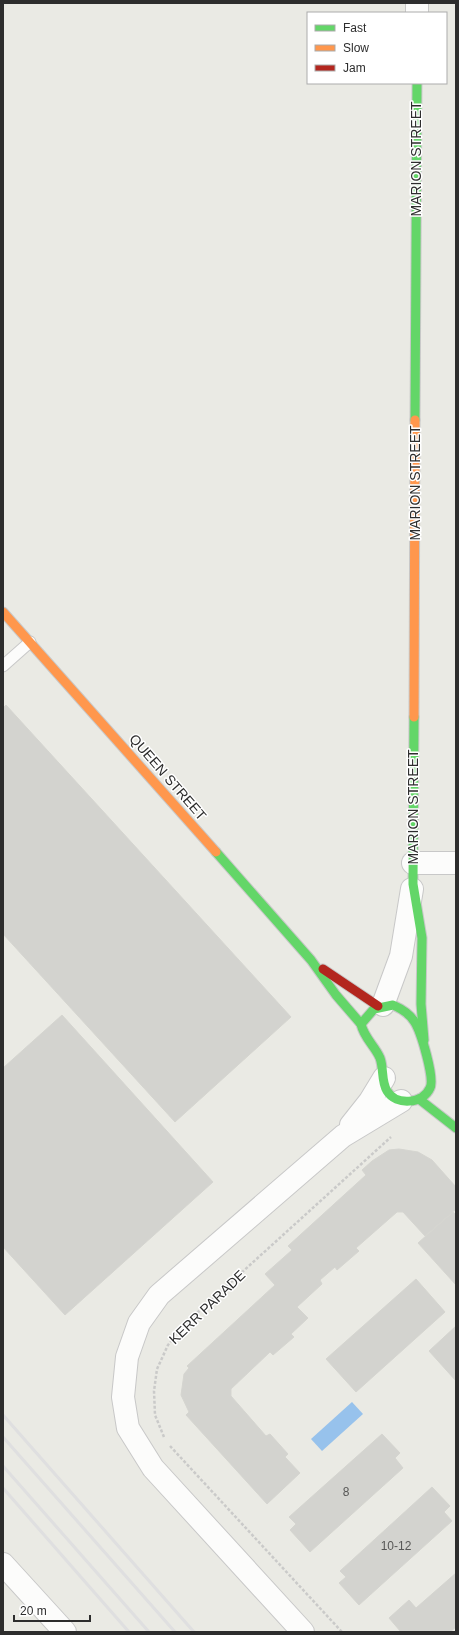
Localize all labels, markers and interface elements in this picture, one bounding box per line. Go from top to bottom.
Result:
legend [307,12,447,84]
text: Fast [343,21,367,35]
text: Slow [343,41,369,55]
text: Jam [343,61,366,75]
street label: MARION STREET [408,101,424,217]
street label: MARION STREET [407,425,423,541]
street label: QUEEN STREET [126,731,210,824]
street label: MARION STREET [405,749,421,865]
street label: KERR PARADE [166,1267,248,1347]
house number: 8 [343,1485,350,1499]
house number: 10-12 [381,1539,412,1553]
scale bar [14,1597,90,1623]
text: 20 m [20,1604,47,1618]

